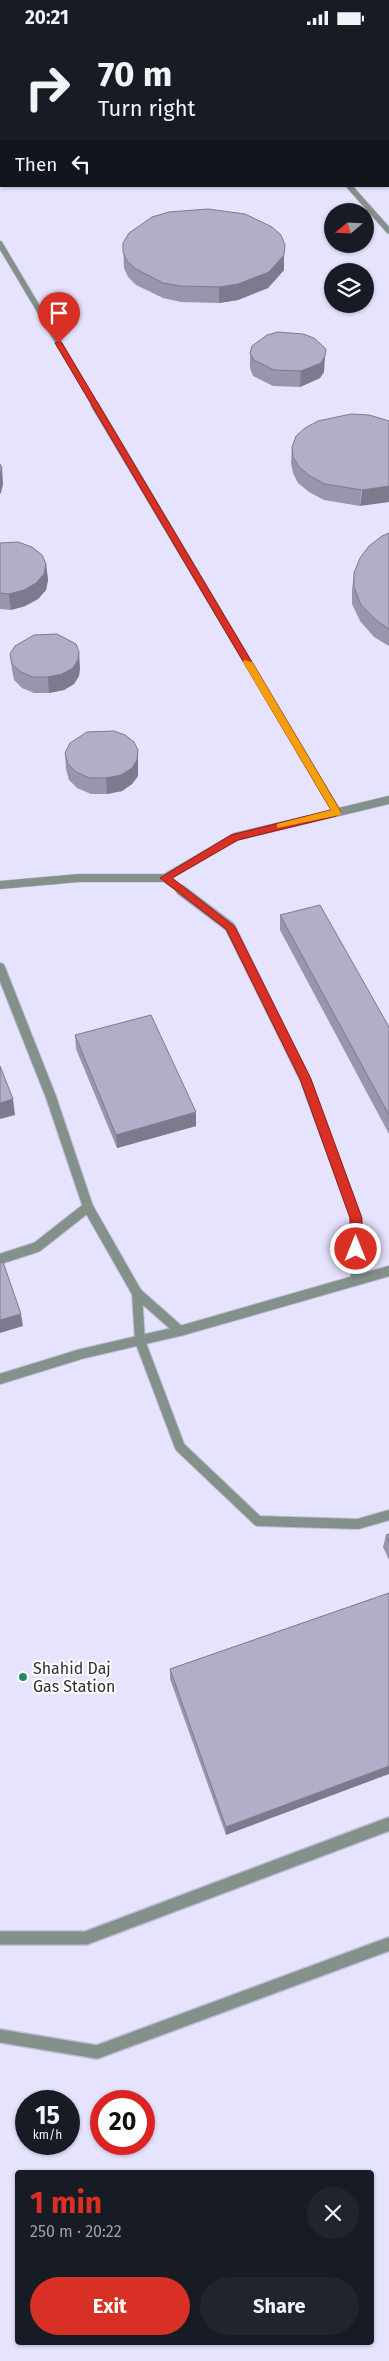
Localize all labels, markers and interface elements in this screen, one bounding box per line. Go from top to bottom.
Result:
text: 20:21 [25,6,69,29]
text: 70 m [98,53,172,95]
icon: right [15,55,80,120]
text: Turn right [98,95,195,122]
icon: left [67,150,95,178]
text: Then [15,153,57,176]
north arrow [324,203,374,253]
map controls [324,203,374,313]
button: layers [324,263,374,313]
pin [38,292,80,343]
icon: arrive [45,299,73,327]
position arrow [329,1222,381,1274]
place label: Shahid Daj Gas Station [33,1659,115,1696]
marker: Shahid Daj Gas Station [17,1671,29,1683]
speed limit sign: 20 [90,2090,155,2155]
text: 15 [35,2101,60,2131]
text: km/h [33,2128,62,2142]
text: 1 min [30,2185,102,2221]
button: close [307,2187,359,2239]
text: 250 m · 20:22 [30,2222,122,2241]
button: Exit [30,2277,190,2335]
button: Share [200,2277,359,2335]

